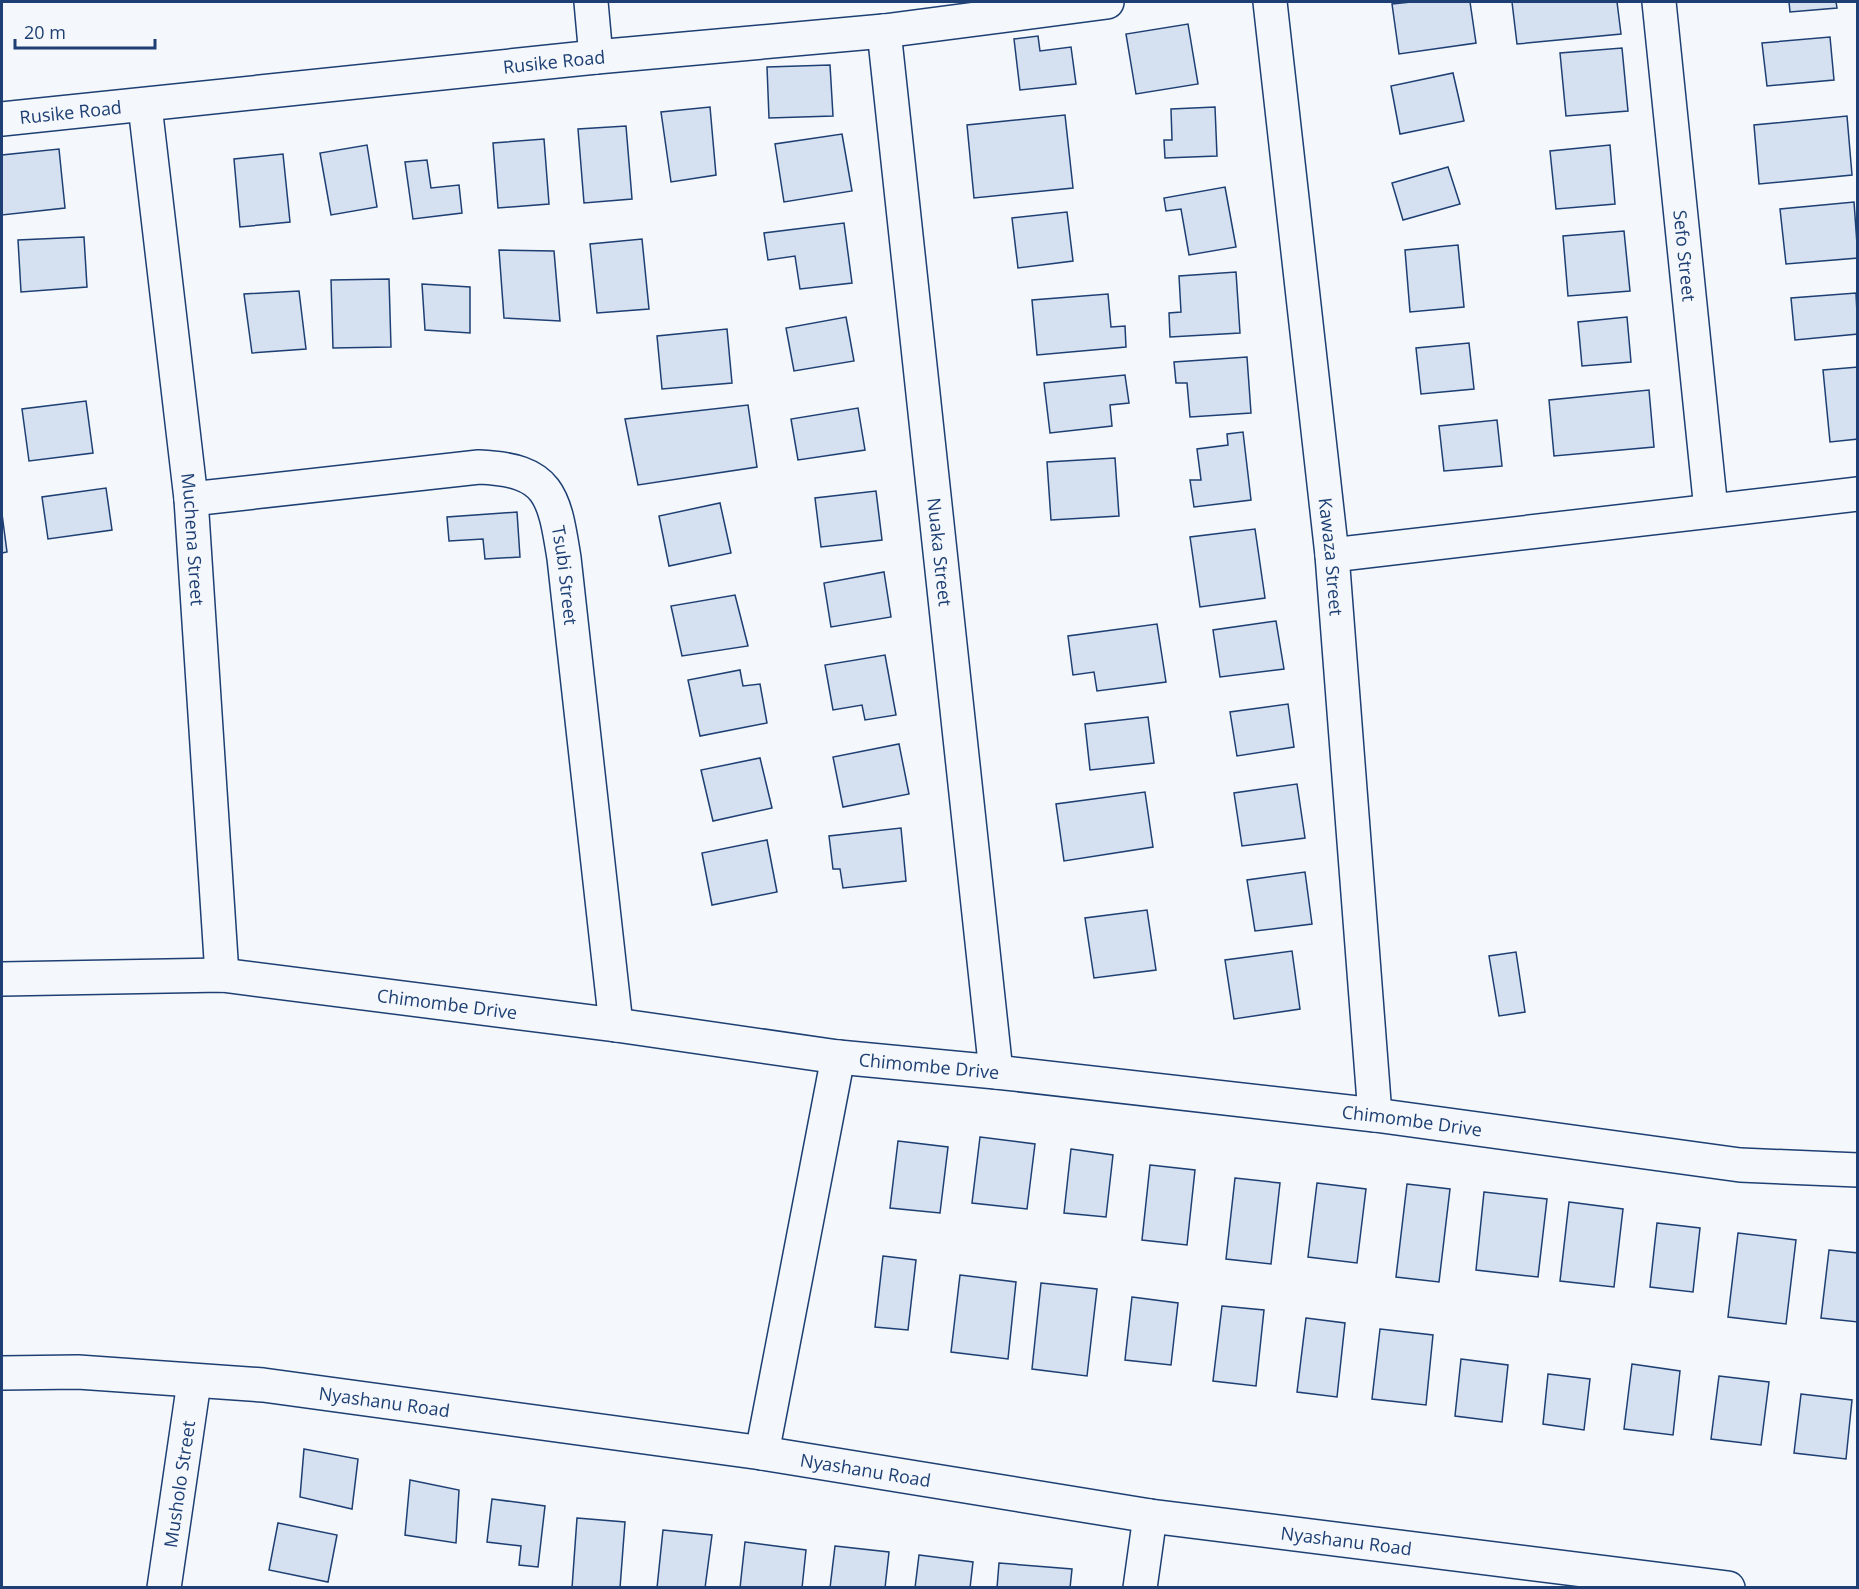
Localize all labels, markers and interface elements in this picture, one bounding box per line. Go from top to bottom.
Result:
scale bar [15,12,154,50]
text: 20 m [24,20,66,44]
street label: Rusike Road [502,44,606,79]
street label: Rusike Road [18,95,123,129]
street label: Sefo Street [1668,209,1702,303]
street label: Muchena Street [176,472,210,606]
street label: Nuaka Street [922,496,958,608]
street label: Kawaza Street [1314,496,1349,617]
street label: Tsubi Street [547,523,583,626]
street label: Chimombe Drive [376,983,519,1024]
street label: Chimombe Drive [858,1047,1000,1084]
street label: Chimombe Drive [1341,1099,1483,1142]
street label: Nyashanu Road [317,1381,451,1422]
street label: Musholo Street [158,1419,200,1549]
street label: Nyashanu Road [798,1447,933,1492]
street label: Nyashanu Road [1279,1520,1413,1561]

